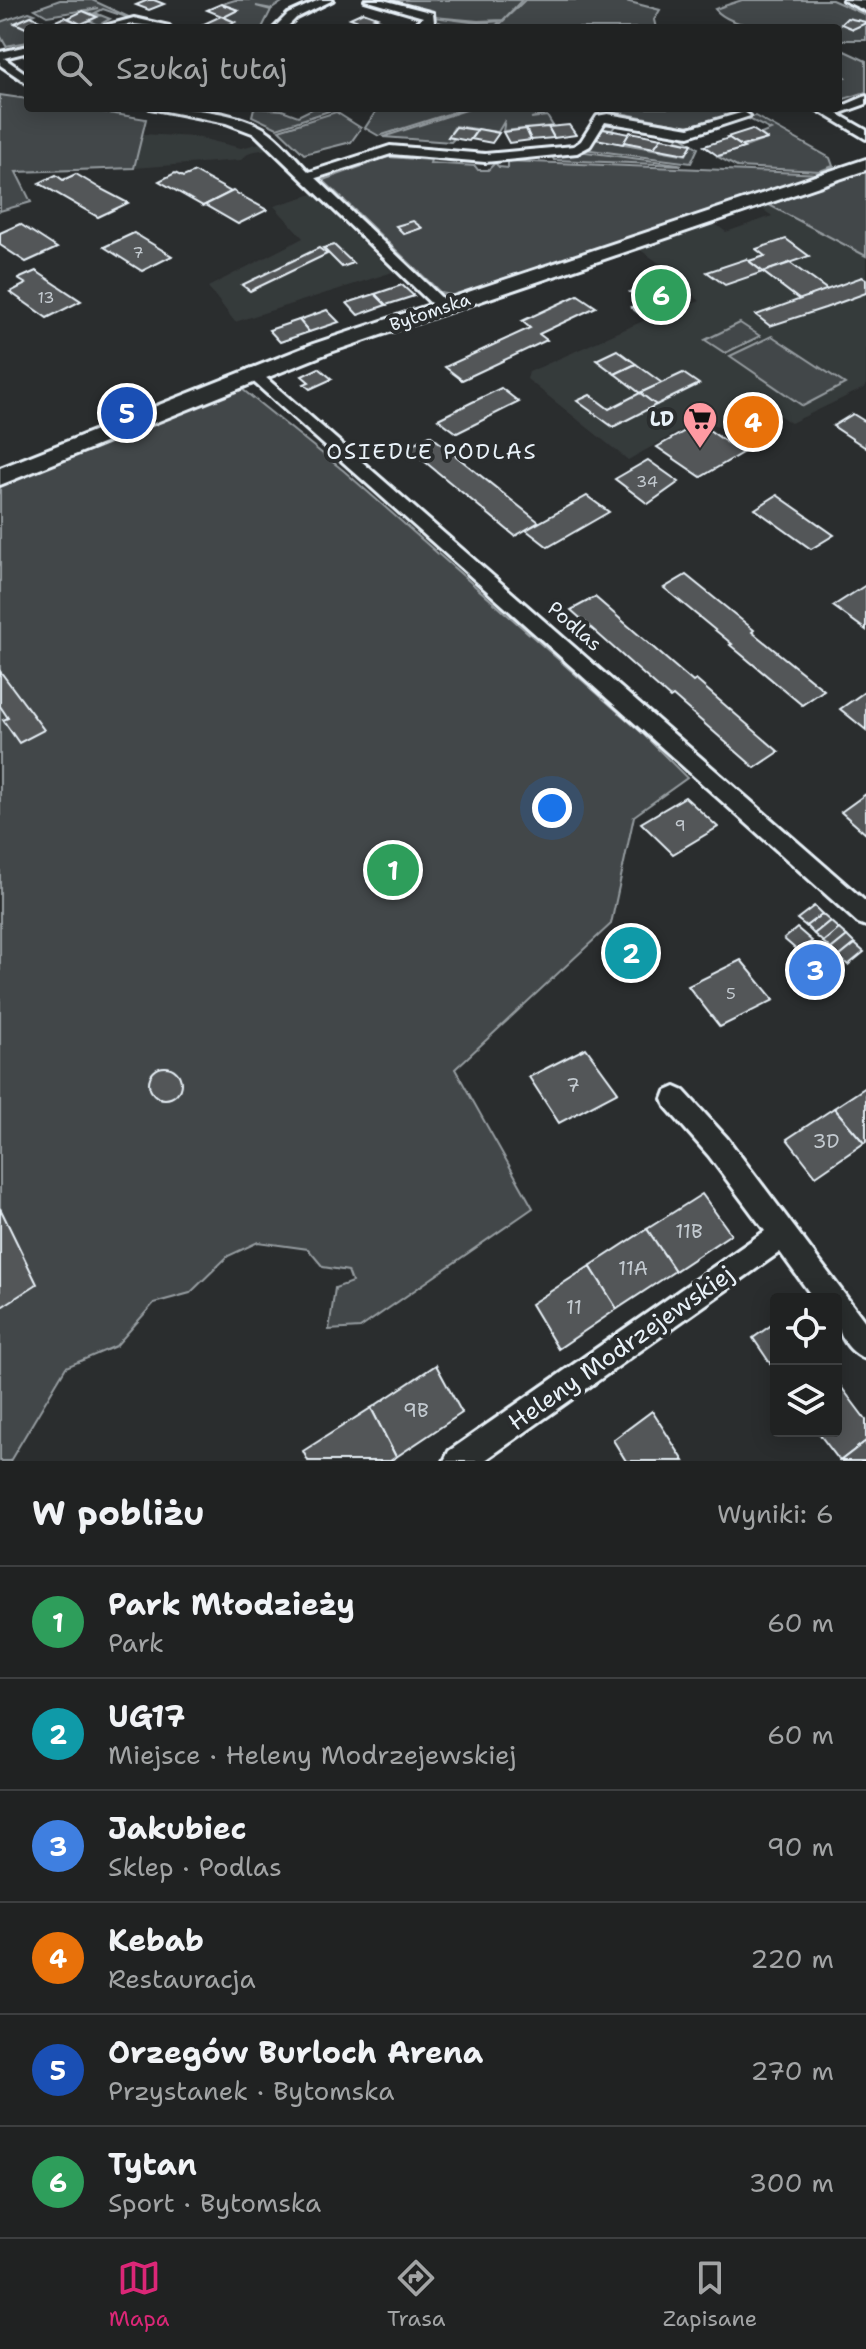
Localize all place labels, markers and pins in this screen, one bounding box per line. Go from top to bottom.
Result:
pin: 6 [635,265,687,325]
pin: 5 [101,383,153,443]
pin: 4 [727,392,779,452]
supermarket icon: LD [681,400,719,450]
place label: LD [650,406,674,432]
pin: 1 [367,840,419,900]
pin: 2 [605,923,657,983]
pin: 3 [789,940,841,1000]

